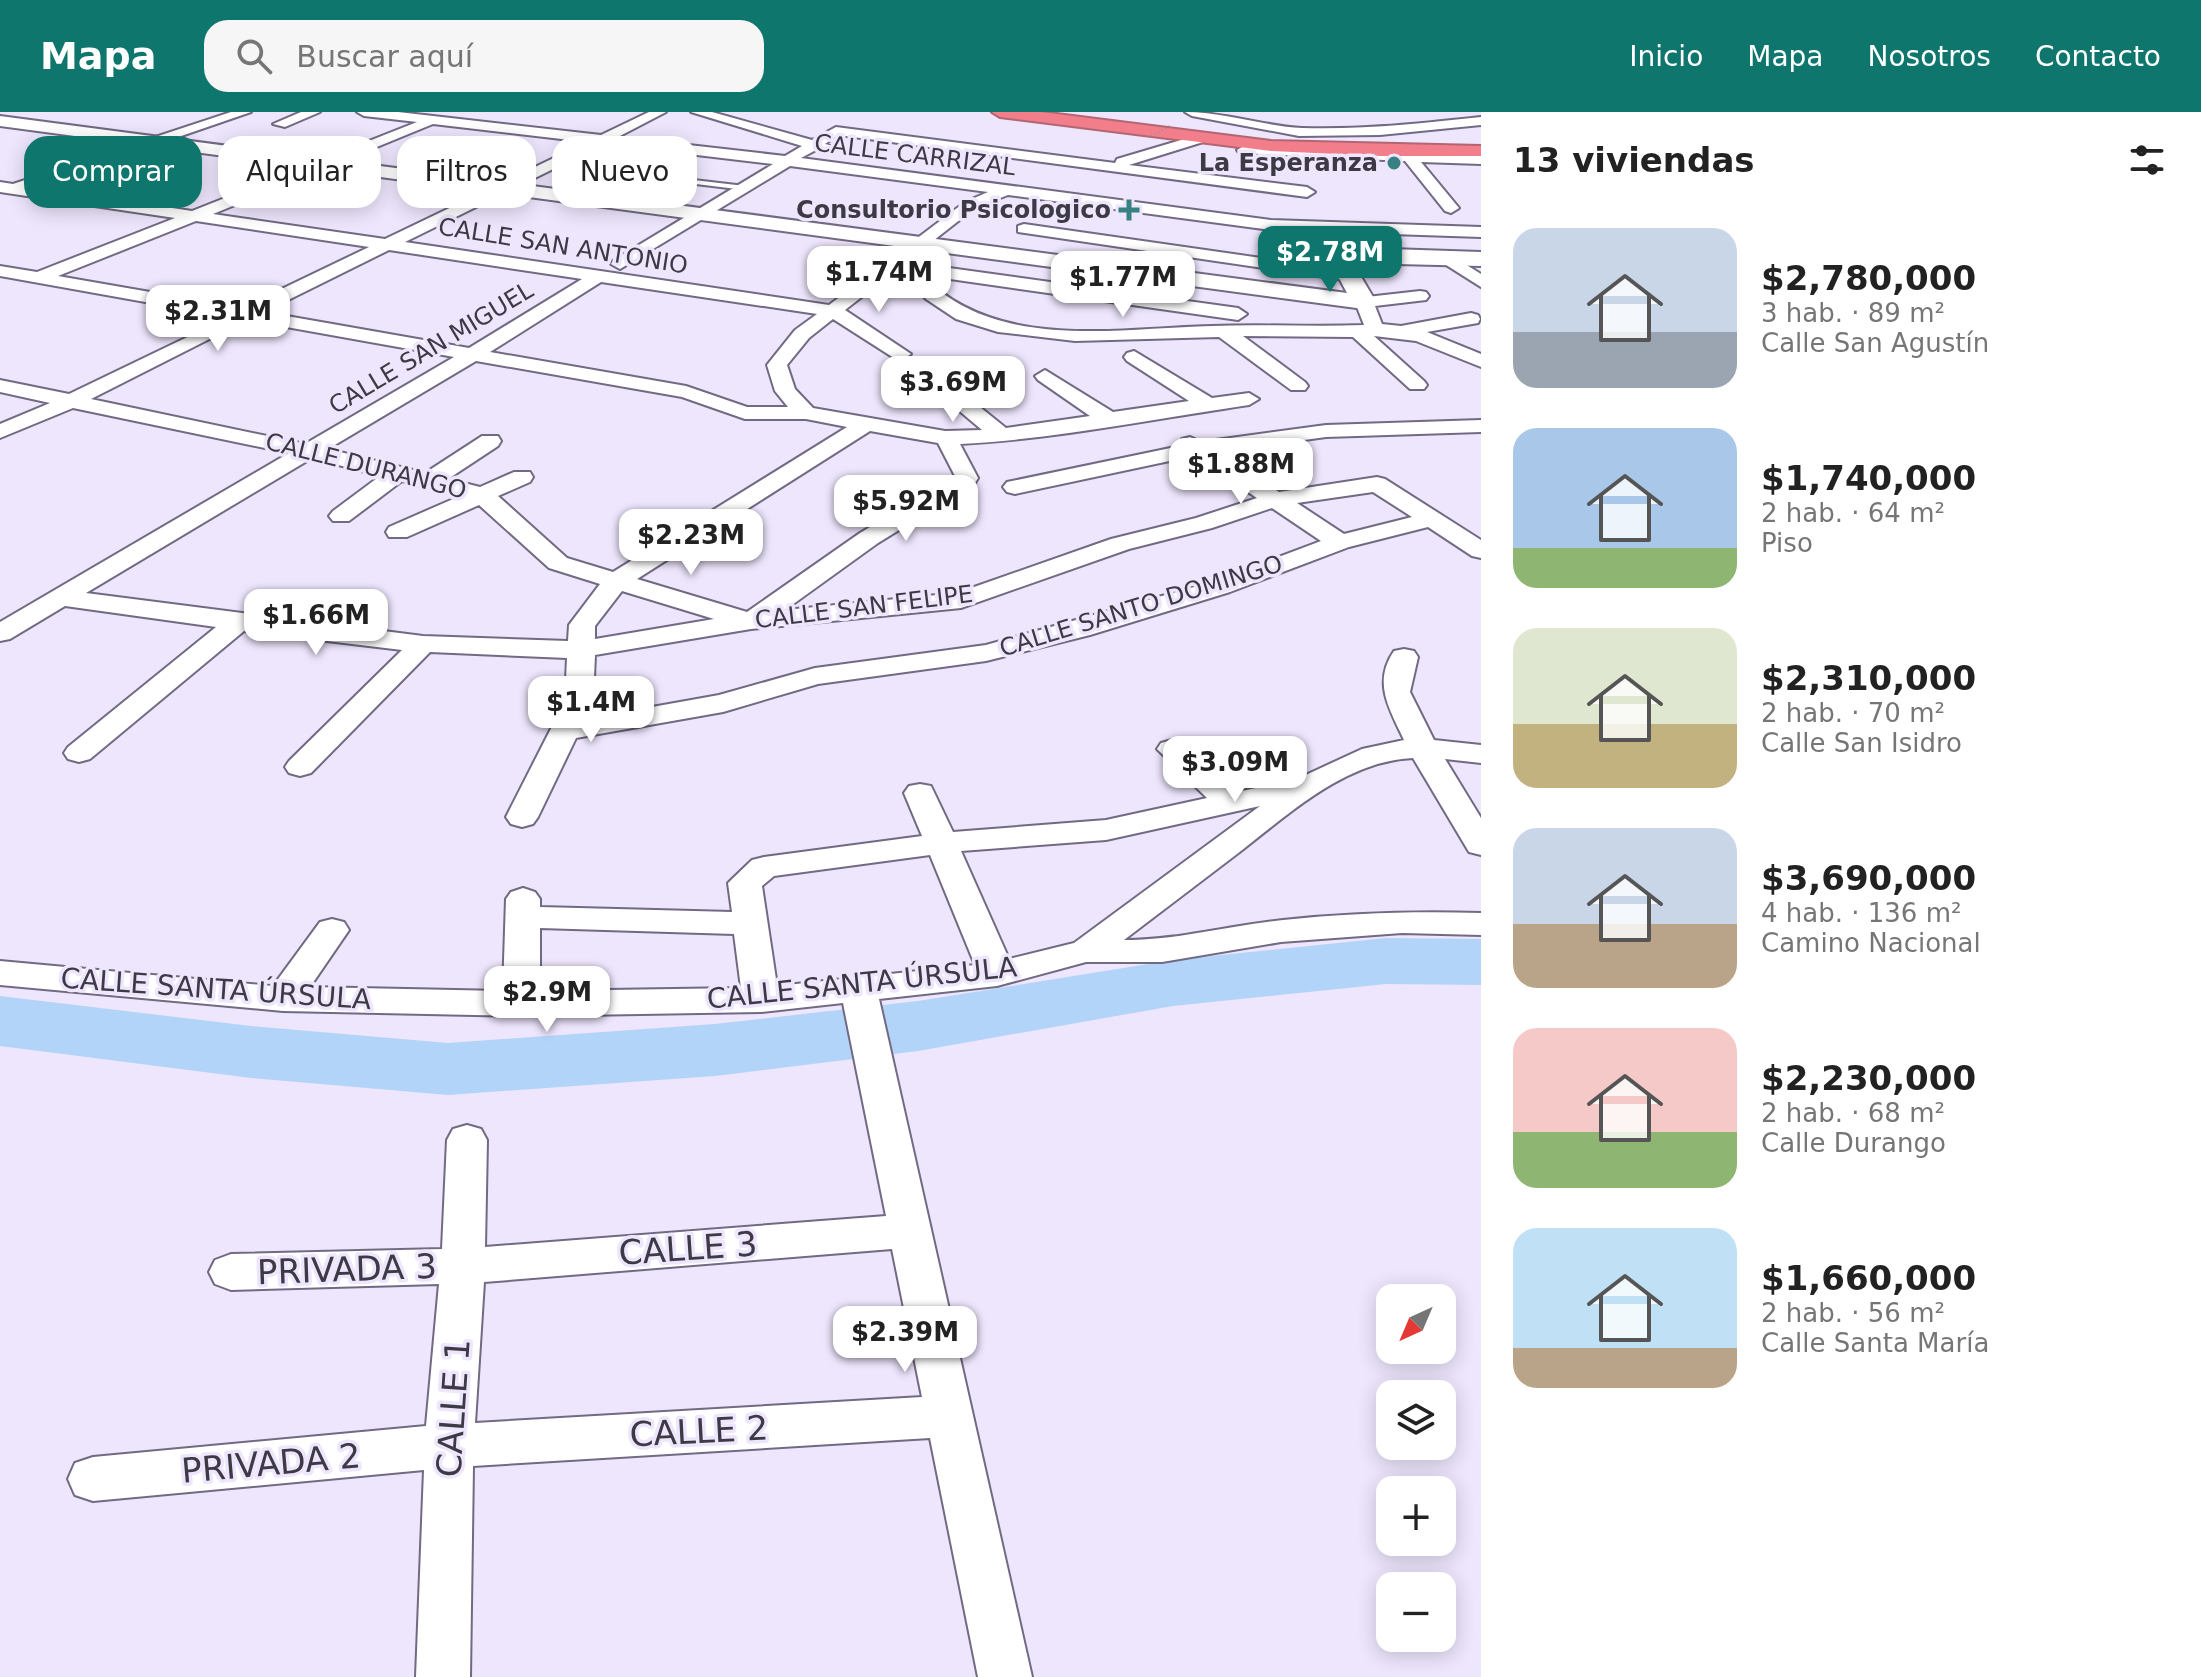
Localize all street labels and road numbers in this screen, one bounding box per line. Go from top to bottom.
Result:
street label: CALLE CARRIZAL [813,129,1018,181]
street label: CALLE SAN ANTONIO [436,212,690,280]
street label: CALLE SAN MIGUEL [324,276,539,420]
street label: CALLE DURANGO [263,427,469,505]
street label: CALLE SANTO DOMINGO [996,550,1286,662]
street label: CALLE SAN FELIPE [753,580,975,634]
street label: CALLE SANTA ÚRSULA [705,949,1019,1016]
street label: CALLE SANTA ÚRSULA [59,961,373,1016]
street label: CALLE 3 [617,1223,759,1273]
street label: PRIVADA 3 [256,1246,438,1292]
street label: CALLE 1 [428,1337,478,1479]
street label: CALLE 2 [629,1407,769,1455]
street label: PRIVADA 2 [180,1435,362,1491]

